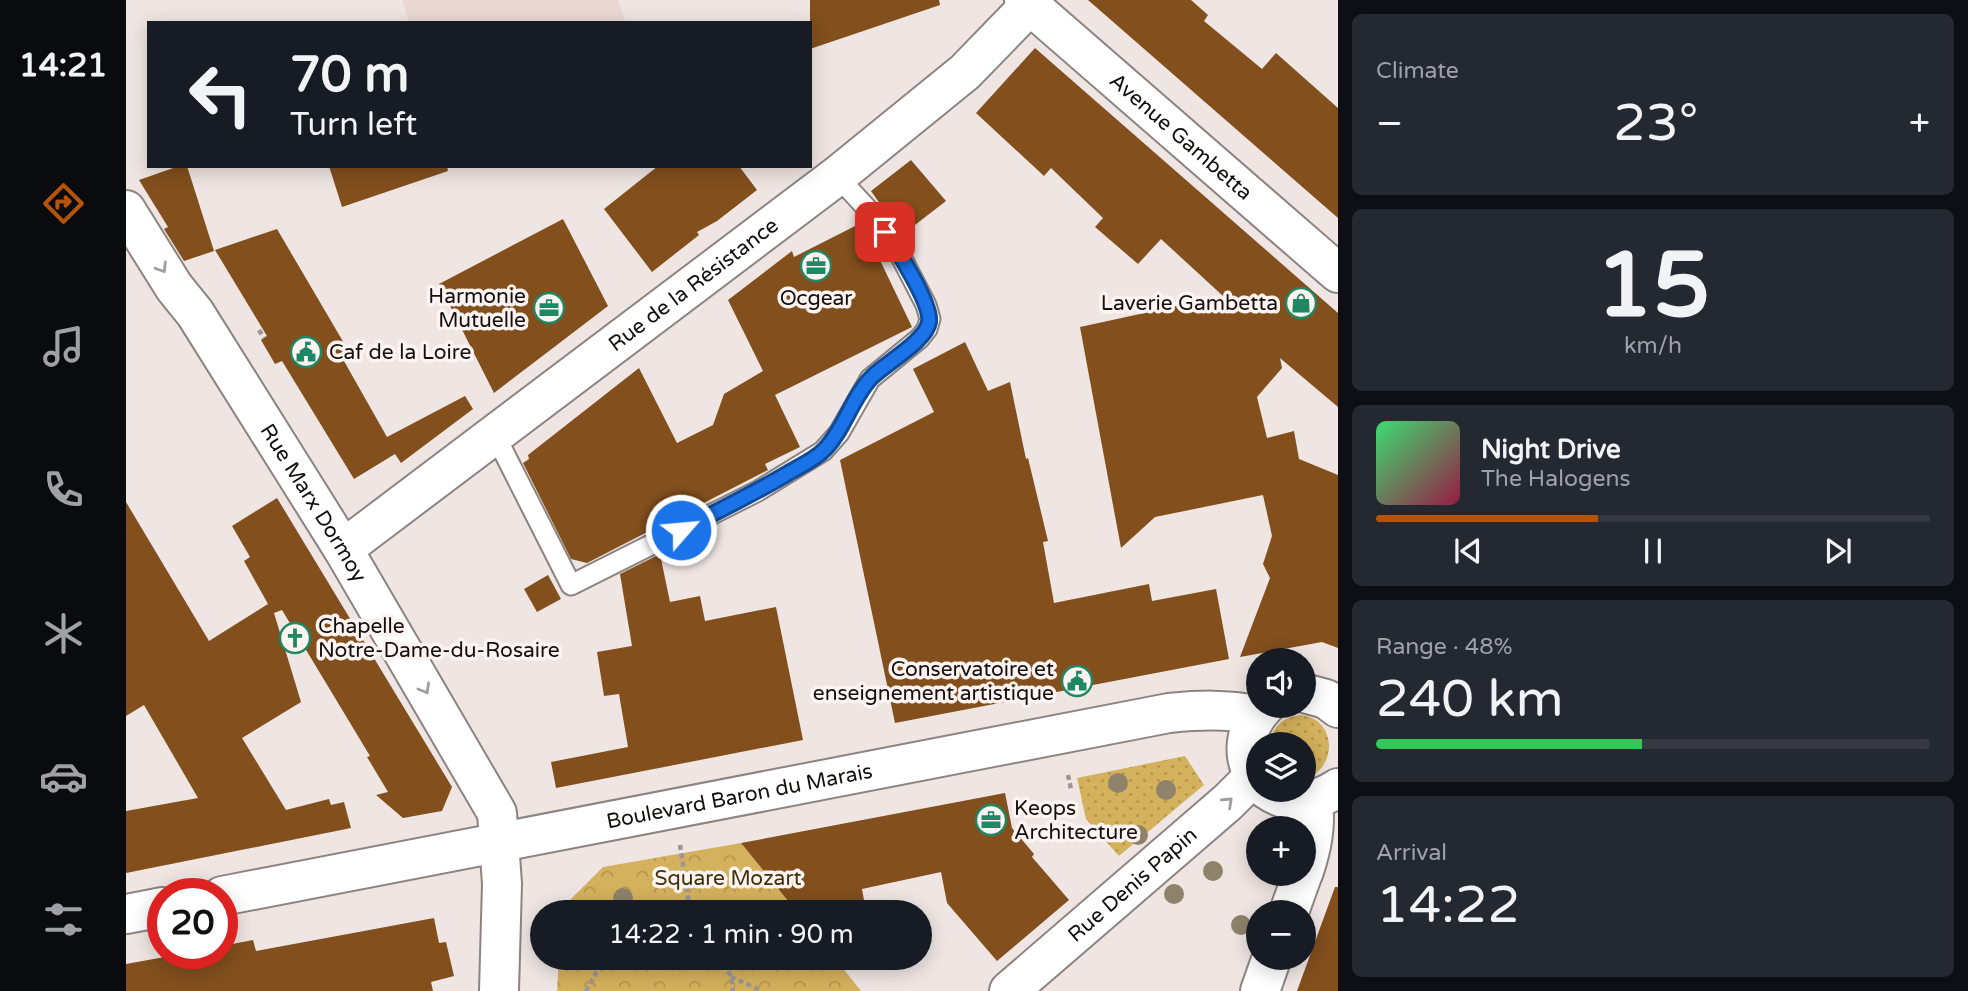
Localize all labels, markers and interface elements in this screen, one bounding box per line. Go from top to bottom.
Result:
text: 70 m [290,46,409,105]
text: 14:21 [19,47,107,85]
icon: left [175,49,266,140]
text: Climate [1376,57,1459,85]
street label: Avenue Gambetta [1105,68,1257,205]
text: 23° [1613,92,1698,155]
text: − [1376,101,1403,147]
text: + [1909,101,1930,147]
text: Turn left [290,106,417,144]
icon: directions [39,179,88,228]
pin [855,202,915,262]
street label: Rue de la Résistance [604,212,783,357]
icon: arrive [866,213,904,251]
text: 15 [1596,231,1710,341]
office icon: Ocgear [799,249,833,283]
one-way arrow [154,260,167,273]
place label: Harmonie Mutuelle [428,284,526,333]
place label: Ocgear [780,286,852,311]
shop icon: Laverie Gambetta [1284,286,1318,320]
office icon: Harmonie Mutuelle [532,291,566,325]
place label: Laverie Gambetta [1101,291,1278,316]
icon: music [39,322,88,371]
text: km/h [1624,332,1682,360]
public building icon: Caf de la Loire [289,335,323,369]
place label: Caf de la Loire [329,340,472,365]
street label: Rue Marx Dormoy [255,419,372,586]
text: Night Drive [1481,434,1621,465]
icon: phone [39,465,88,514]
text: The Halogens [1481,465,1630,493]
position arrow [644,493,718,567]
icon: previous [1449,532,1487,570]
icon: pause [1634,532,1672,570]
icon: next [1819,532,1857,570]
icon: climate [39,609,88,658]
place label: Chapelle Notre-Dame-du-Rosaire [318,614,560,663]
church icon: Chapelle Notre-Dame-du-Rosaire [278,621,312,655]
text: Range · 48% [1376,633,1512,661]
map controls [1246,648,1316,970]
button: sound [1246,648,1316,718]
place label: Conservatoire et enseignement artistique [813,657,1054,706]
public building icon: Conservatoire et enseignement artistique [1060,664,1094,698]
text: 240 km [1376,668,1564,731]
one-way arrow [416,682,429,695]
button: layers [1246,732,1316,802]
icon: car [39,752,88,801]
street label: Boulevard Baron du Marais [604,758,875,834]
place label: Keops Architecture [1014,796,1138,845]
one-way arrow [1220,798,1233,810]
office icon: Keops Architecture [974,803,1008,837]
button: + [1246,816,1316,886]
street label: Rue Denis Papin [1063,822,1202,947]
text: Arrival [1376,839,1447,867]
park label: Square Mozart [655,866,801,891]
text: 14:22 [1376,874,1520,937]
speed limit sign: 20 [147,878,238,969]
icon: filters [39,895,88,944]
button: − [1246,900,1316,970]
text: 14:22 · 1 min · 90 m [608,919,854,950]

